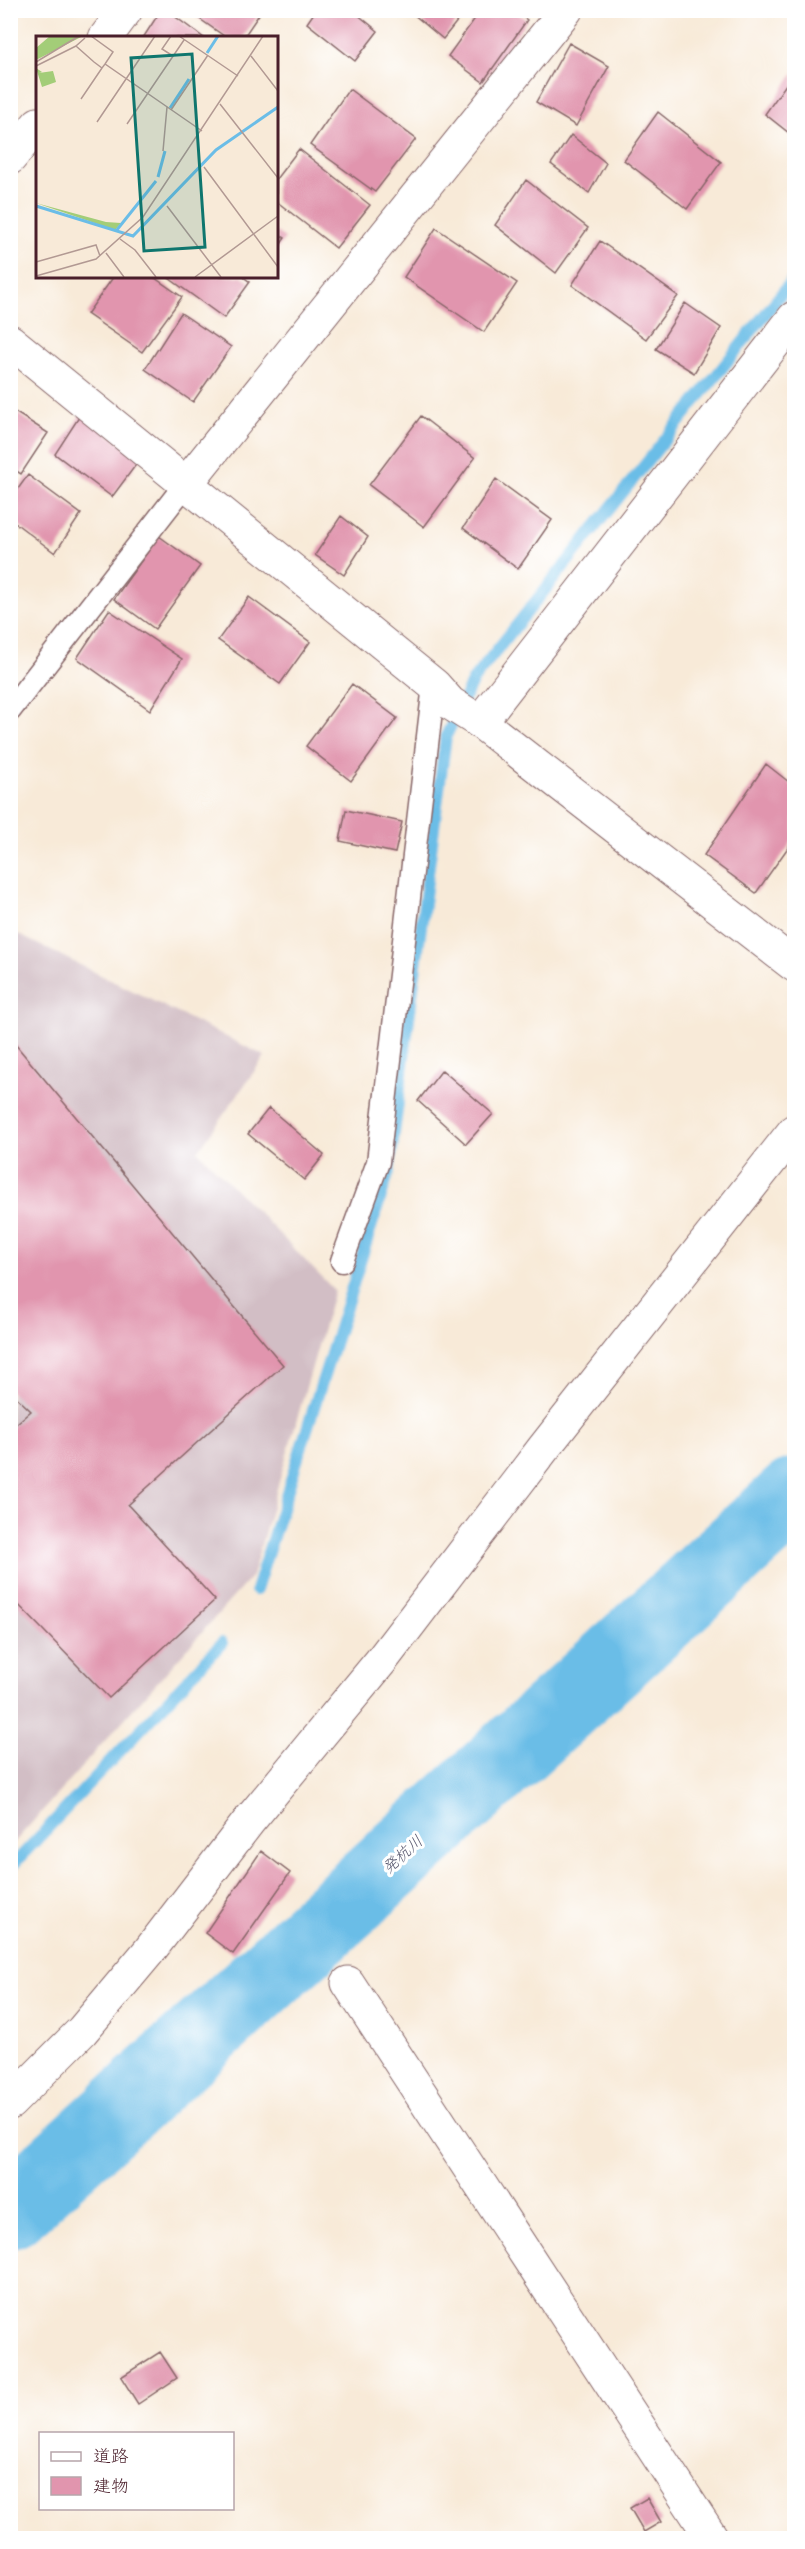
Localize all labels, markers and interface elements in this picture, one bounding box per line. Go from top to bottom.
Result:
inset map [36,36,278,278]
water label: 発杭川 [377,1831,427,1877]
legend [39,2432,234,2510]
text: 道路 [93,2444,129,2467]
text: 建物 [93,2474,129,2497]

